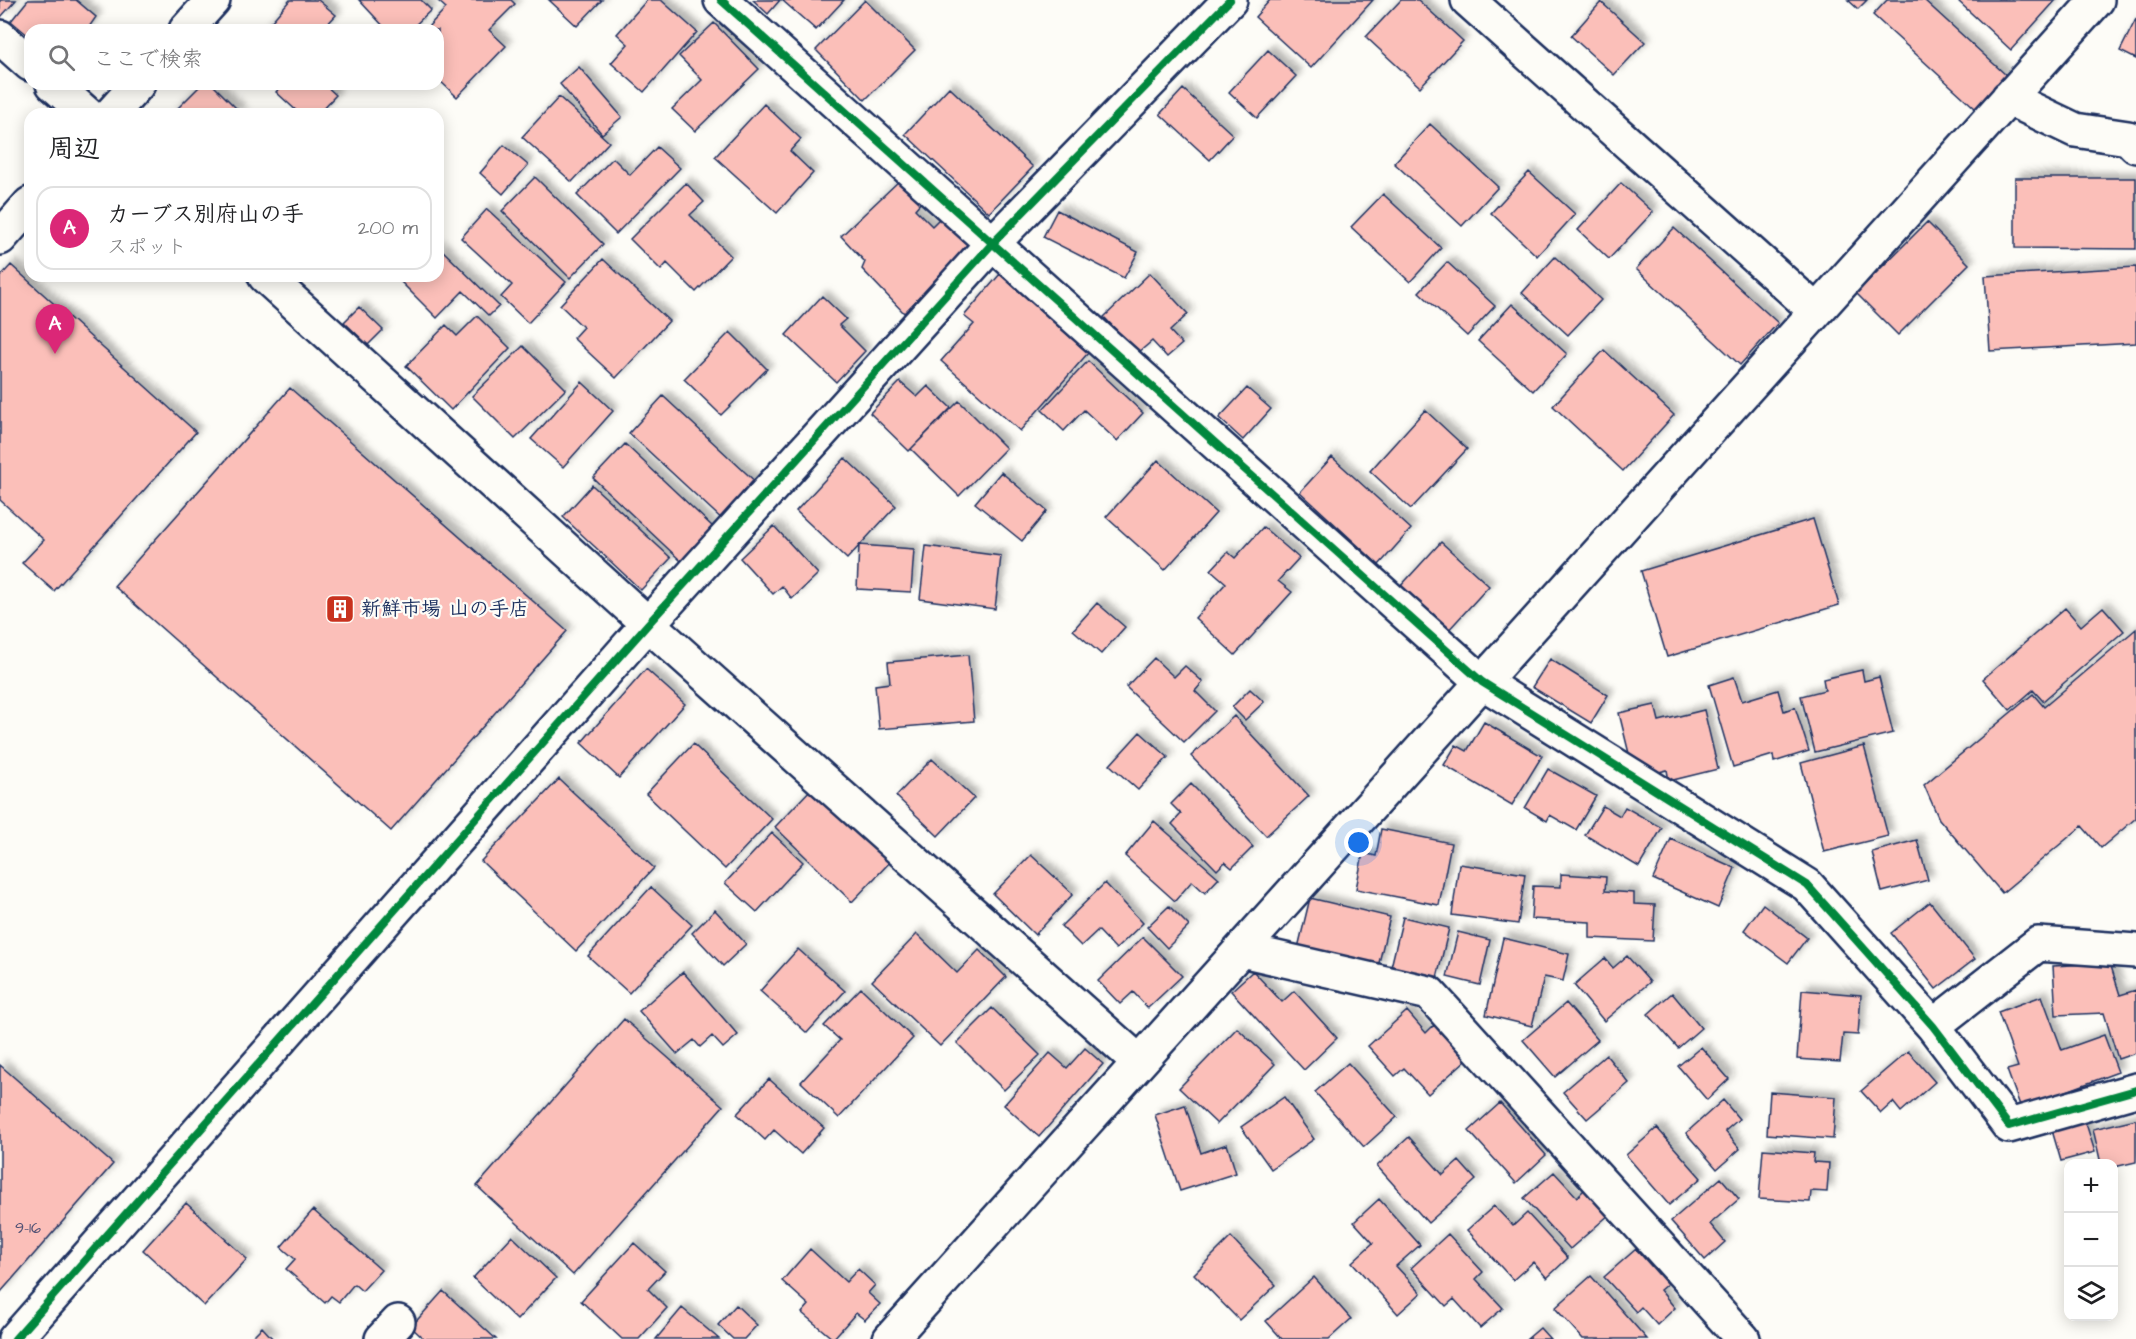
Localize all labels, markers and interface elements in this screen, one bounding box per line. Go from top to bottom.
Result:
search box [24,24,444,90]
icon: search [45,41,78,74]
text: ここで検索 [93,44,203,75]
text: 周辺 [48,131,100,167]
text: カーブス別府山の手 [107,199,304,230]
text: A [63,214,76,242]
text: 200 m [358,214,418,242]
text: スポット [107,233,187,261]
pin: A [36,304,74,354]
building icon: 新鮮市場 山の手店 [324,593,356,625]
place label: 新鮮市場 山の手店 [361,595,529,623]
your location [1344,828,1373,857]
map controls [2064,1159,2118,1321]
button: + [2064,1159,2118,1213]
button: − [2064,1213,2118,1267]
house number: 9-16 [15,1217,41,1239]
button: layers [2064,1267,2118,1321]

